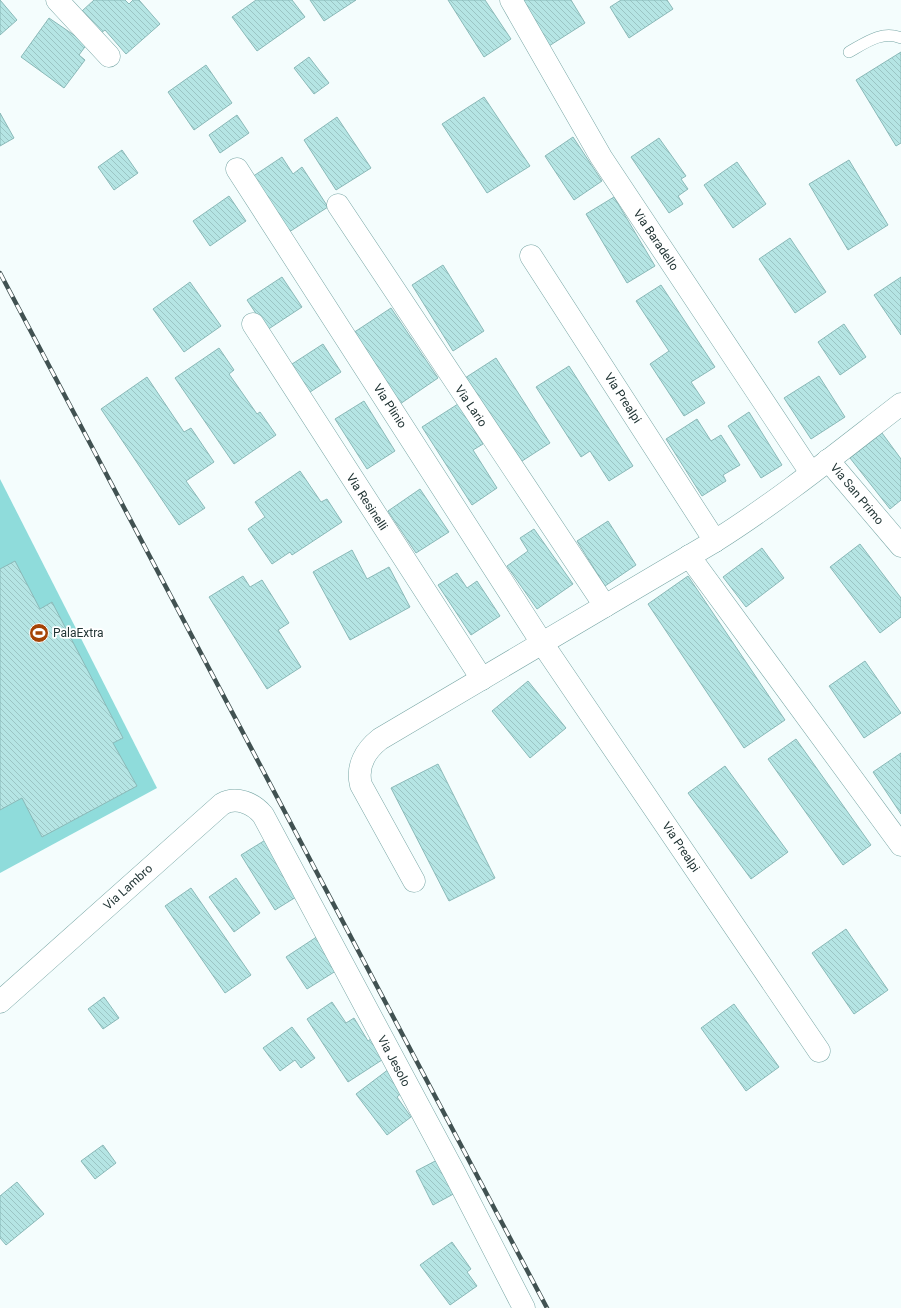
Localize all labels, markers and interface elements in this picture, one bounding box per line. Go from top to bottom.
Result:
street label: Via Baradello [631,207,682,273]
street label: Via Prealpi [602,370,644,426]
street label: Via Plinio [371,381,410,431]
street label: Via Lario [452,383,490,429]
street label: Via San Primo [827,461,887,527]
street label: Via Resinelli [344,471,391,533]
sports icon: PalaExtra [28,622,50,644]
place label: PalaExtra [53,626,104,640]
street label: Via Prealpi [659,819,703,875]
street label: Via Lambro [101,861,156,913]
street label: Via Jesolo [375,1033,413,1089]

